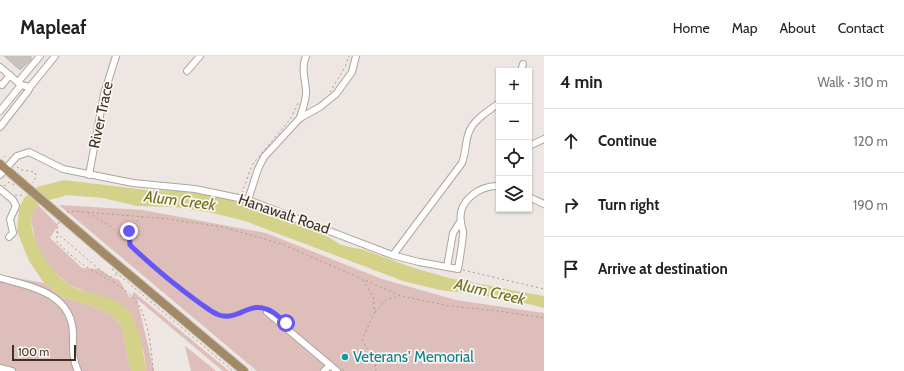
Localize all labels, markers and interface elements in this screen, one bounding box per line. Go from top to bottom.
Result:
text: Mapleaf [20,16,87,39]
text: Home [673,19,710,37]
text: Map [732,19,757,37]
text: About [779,19,816,37]
text: Contact [838,19,884,37]
map controls [496,68,532,212]
button: + [496,68,532,104]
text: 4 min [560,72,603,92]
text: Walk · 310 m [817,74,888,90]
street label: River Trace [85,80,117,150]
button: − [496,104,532,140]
icon: ahead [560,130,582,152]
text: Continue [598,132,657,150]
text: 120 m [854,133,888,149]
button: locate [496,140,532,176]
button: layers [496,176,532,212]
water label: Alum Creek [142,187,218,214]
street label: Hanawalt Road [236,190,332,238]
icon: right [560,194,582,216]
text: Turn right [598,196,659,214]
text: 190 m [853,197,888,213]
route end [120,222,138,240]
icon: arrive [560,258,582,280]
text: Arrive at destination [598,260,728,278]
water label: Alum Creek [452,274,528,309]
route start [277,314,295,332]
scale bar [12,343,76,362]
text: 100 m [18,345,49,359]
place label: Veterans' Memorial [353,348,474,366]
marker: Veterans' Memorial [340,352,350,362]

